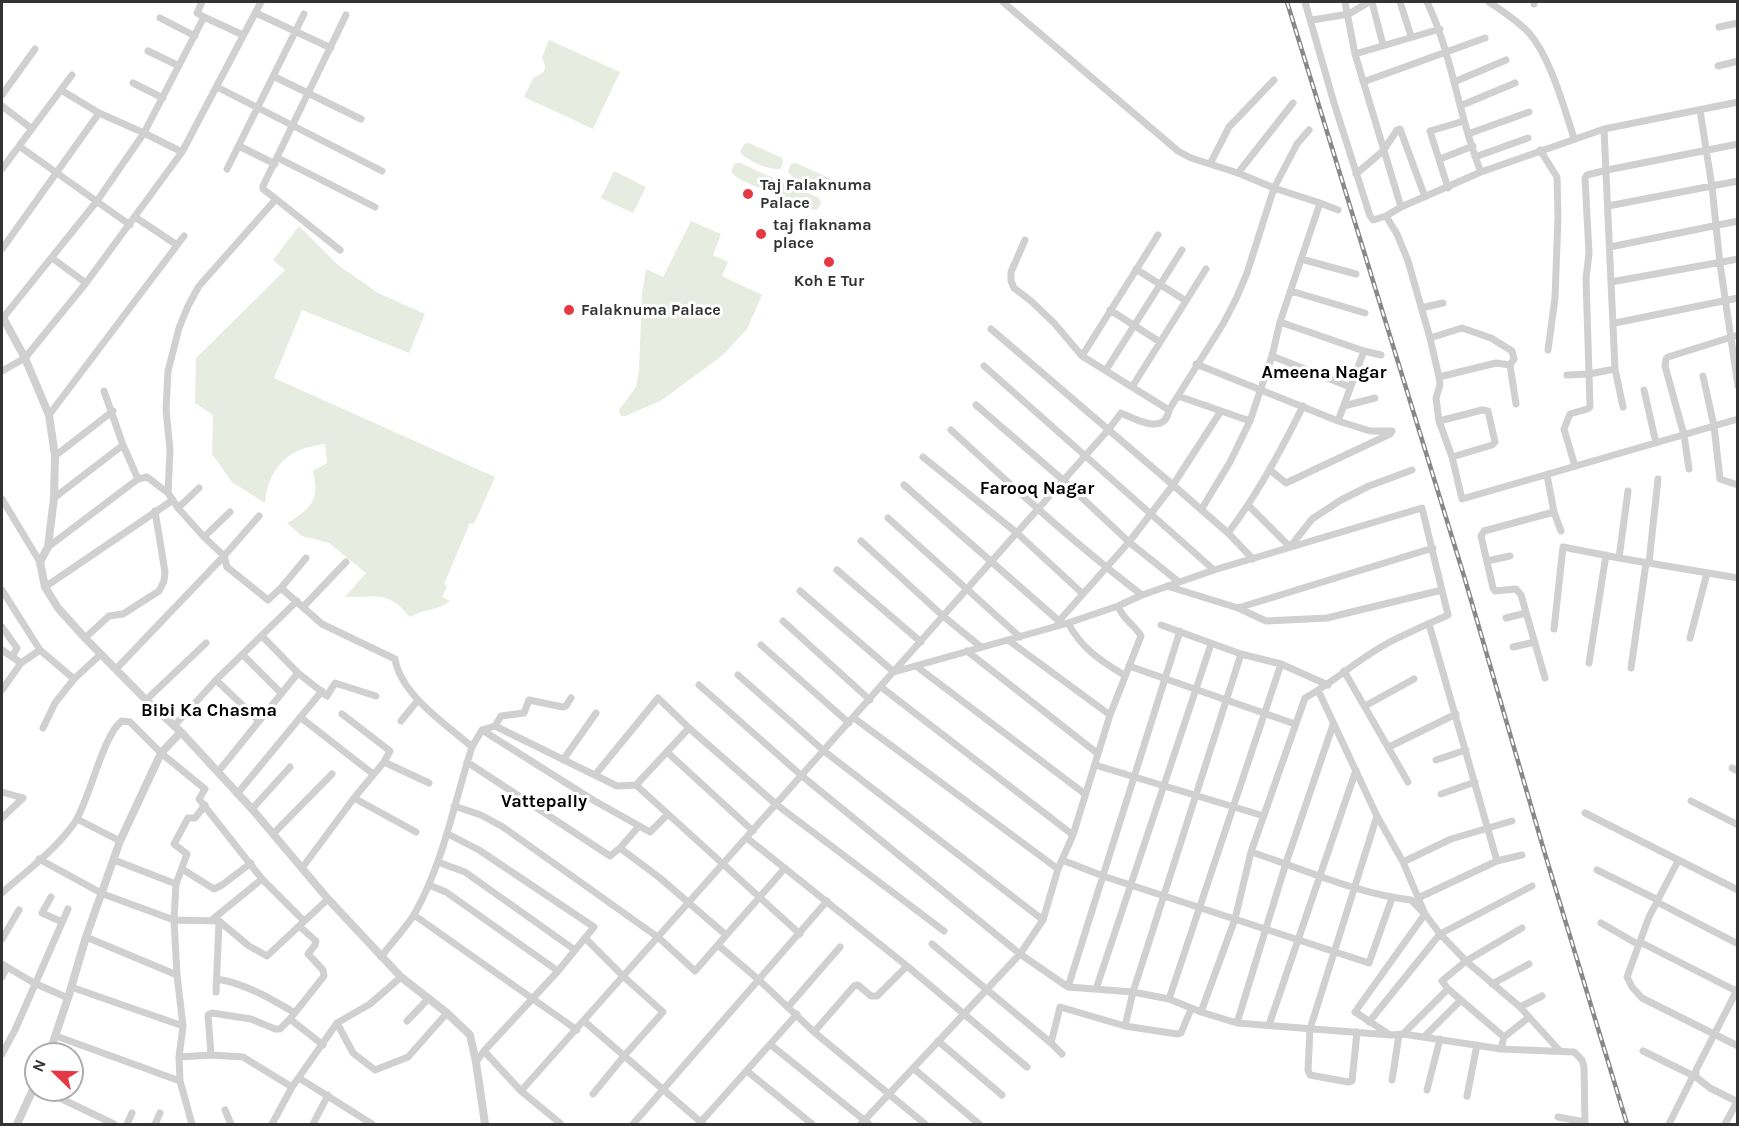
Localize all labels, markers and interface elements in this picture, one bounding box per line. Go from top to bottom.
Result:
place label: Taj Falaknuma Palace [760,175,872,213]
marker: Taj Falaknuma Palace [741,187,755,201]
place label: taj flaknama place [773,215,872,253]
marker: taj flaknama place [754,227,768,241]
marker: Koh E Tur [822,255,836,269]
place label: Koh E Tur [794,271,864,291]
place label: Falaknuma Palace [581,300,721,320]
marker: Falaknuma Palace [562,303,576,317]
district label: Ameena Nagar [1261,362,1387,384]
district label: Farooq Nagar [980,478,1094,500]
district label: Bibi Ka Chasma [141,700,277,722]
district label: Vattepally [501,791,587,813]
north arrow [24,1042,84,1102]
text: N [28,1057,50,1075]

